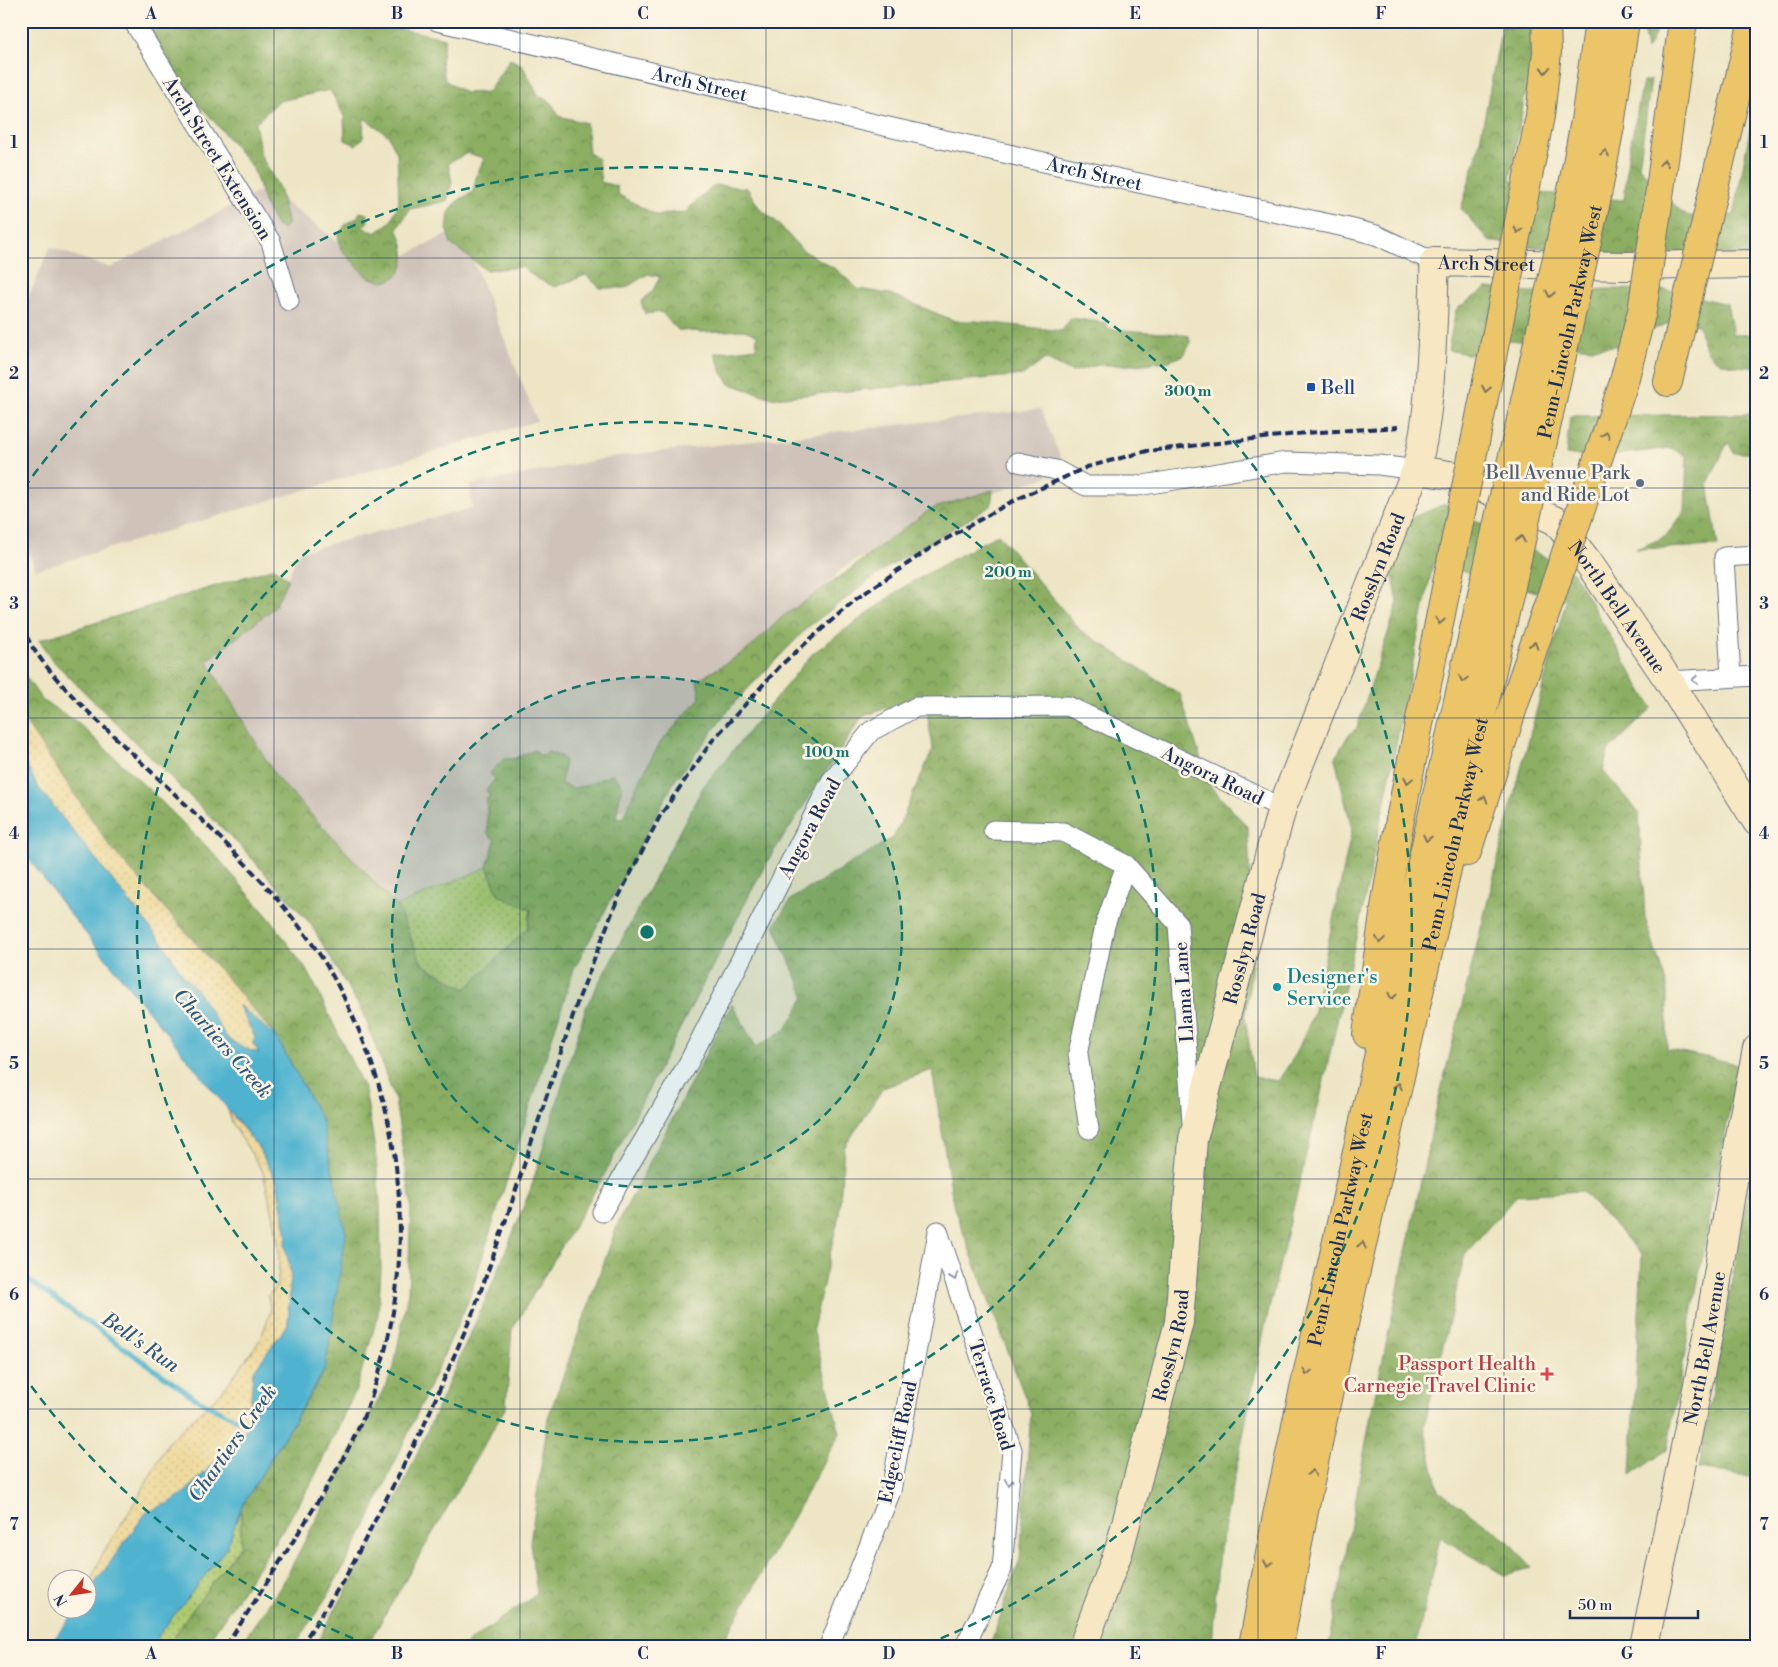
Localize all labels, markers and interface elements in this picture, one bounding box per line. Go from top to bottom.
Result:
text: A [144,4,157,24]
text: B [391,4,403,24]
text: C [637,4,649,24]
text: D [883,4,896,24]
text: E [1129,4,1141,24]
text: F [1375,4,1387,24]
text: G [1621,4,1634,24]
street label: Arch Street [648,61,750,107]
one-way arrow [1540,66,1551,74]
street label: Arch Street Extension [157,72,277,245]
text: 1 [10,133,18,153]
text: 1 [1760,133,1768,153]
one-way arrow [1599,148,1610,157]
street label: Arch Street [1043,152,1145,196]
one-way arrow [1658,158,1669,166]
street label: Penn-Lincoln Parkway West [1533,202,1608,441]
one-way arrow [1513,226,1524,234]
street label: Arch Street [1437,251,1536,277]
one-way arrow [1545,290,1556,299]
text: 2 [9,364,19,384]
text: 2 [1759,364,1769,384]
place label: Bell [1320,376,1356,400]
marker: Bell [1305,381,1317,393]
text: 300 m [1165,382,1212,401]
one-way arrow [1481,385,1492,394]
one-way arrow [1600,431,1610,439]
place label: Bell Avenue Park and Ride Lot [1485,461,1631,507]
marker: Bell Avenue Park and Ride Lot [1634,477,1646,489]
street label: Rosslyn Road [1346,509,1411,625]
one-way arrow [1515,534,1526,543]
street label: North Bell Avenue [1563,536,1671,678]
text: 200 m [984,563,1032,582]
text: 3 [9,594,19,614]
text: 3 [1759,594,1769,614]
one-way arrow [1435,616,1445,625]
one-way arrow [1528,641,1538,650]
one-way arrow [1691,674,1699,685]
one-way arrow [1458,675,1469,684]
street label: Penn-Lincoln Parkway West [1418,715,1494,953]
street label: Angora Road [1157,740,1268,811]
text: 100 m [805,743,850,762]
street label: Angora Road [773,774,847,884]
one-way arrow [1403,776,1414,785]
one-way arrow [1478,796,1488,804]
text: 4 [9,824,20,844]
text: 4 [1759,824,1770,844]
one-way arrow [1423,833,1433,842]
street label: Rosslyn Road [1219,890,1272,1007]
centre of rings [638,923,656,941]
one-way arrow [1375,937,1386,945]
street label: Llama Lane [1169,941,1199,1043]
place label: Designer's Service [1287,965,1378,1011]
marker: Designer's Service [1271,981,1283,993]
water label: Chartiers Creek [167,984,276,1104]
one-way arrow [1387,992,1398,1001]
text: 5 [9,1054,19,1074]
text: 5 [1759,1054,1769,1074]
one-way arrow [1392,1082,1403,1091]
street label: Penn-Lincoln Parkway West [1303,1110,1379,1349]
one-way arrow [1356,1240,1367,1249]
street label: North Bell Avenue [1679,1269,1731,1427]
one-way arrow [948,1272,958,1281]
text: 6 [9,1285,19,1305]
text: 6 [1759,1285,1769,1305]
street label: Rosslyn Road [1148,1288,1194,1404]
water label: Bell's Run [96,1307,184,1379]
street label: Terrace Road [963,1337,1019,1454]
place label: Passport Health Carnegie Travel Clinic [1344,1352,1536,1398]
one-way arrow [1302,1367,1313,1376]
marker: Passport Health Carnegie Travel Clinic [1540,1367,1554,1381]
street label: Edgecliff Road [873,1379,923,1506]
water label: Chartiers Creek [184,1380,283,1507]
one-way arrow [1306,1469,1317,1478]
one-way arrow [1004,1478,1015,1486]
text: 7 [9,1515,19,1535]
text: 7 [1759,1515,1769,1535]
one-way arrow [1264,1560,1274,1568]
north arrow [48,1570,98,1620]
scale bar [1570,1587,1698,1619]
text: N [51,1591,72,1609]
text: 50 m [1578,1596,1612,1615]
text: A [144,1644,157,1664]
text: B [391,1644,403,1664]
text: C [637,1644,649,1664]
text: D [883,1644,896,1664]
text: E [1129,1644,1141,1664]
text: F [1375,1644,1387,1664]
text: G [1621,1644,1634,1664]

